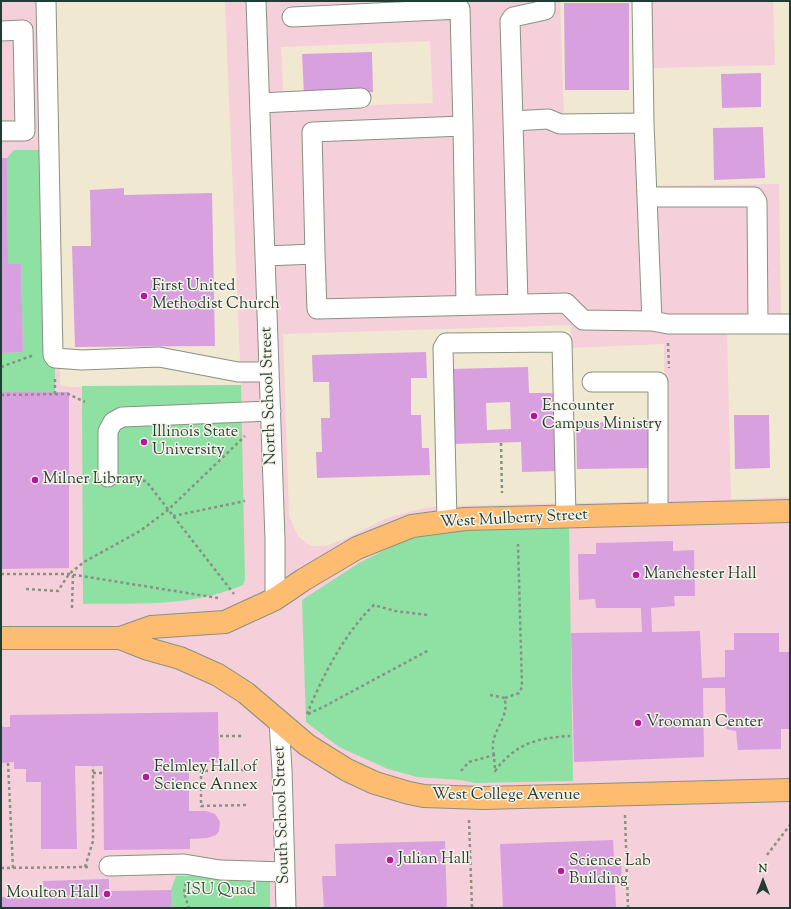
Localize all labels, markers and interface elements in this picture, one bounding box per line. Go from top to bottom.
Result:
place label: First United Methodist Church [152,277,280,315]
marker: First United Methodist Church [139,291,149,301]
street label: North School Street [258,327,282,465]
place label: Encounter Campus Ministry [542,397,662,435]
marker: Encounter Campus Ministry [529,411,539,421]
place label: Illinois State University [152,423,238,461]
marker: Illinois State University [139,437,149,447]
place label: Milner Library [43,470,143,490]
marker: Milner Library [30,475,40,485]
street label: West Mulberry Street [440,507,588,533]
place label: Manchester Hall [644,565,757,585]
marker: Manchester Hall [631,570,641,580]
place label: Vrooman Center [646,713,763,733]
marker: Vrooman Center [633,718,643,728]
street label: South School Street [271,746,295,884]
place label: Felmley Hall of Science Annex [154,758,258,796]
marker: Felmley Hall of Science Annex [141,772,151,782]
street label: West College Avenue [432,786,580,806]
place label: Julian Hall [398,850,470,870]
place label: Science Lab Building [569,852,651,890]
marker: Julian Hall [385,855,395,865]
north arrow [743,861,783,901]
text: N [759,861,767,877]
marker: Science Lab Building [556,866,566,876]
park label: ISU Quad [186,881,256,901]
place label: Moulton Hall [6,884,99,904]
marker: Moulton Hall [102,889,112,899]

